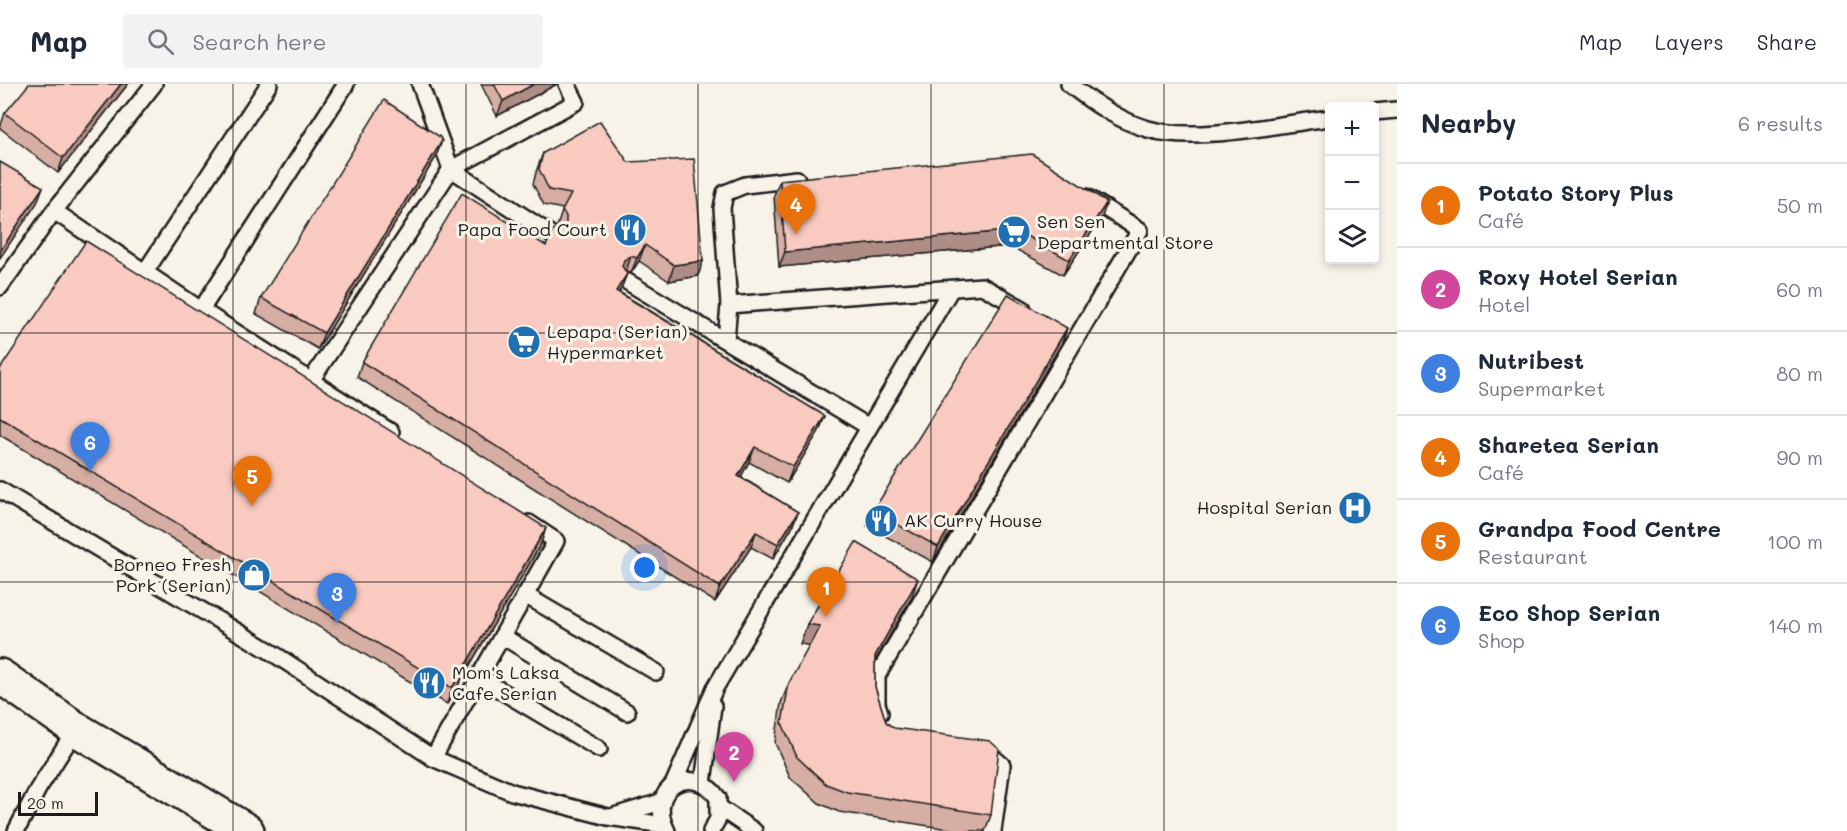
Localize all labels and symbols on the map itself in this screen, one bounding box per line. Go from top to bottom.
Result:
pin: 4 [776,184,816,234]
place label: Sen Sen Departmental Store [1037,209,1214,254]
restaurant icon: Papa Food Court [612,212,648,248]
supermarket icon: Sen Sen Departmental Store [996,214,1032,250]
place label: Papa Food Court [458,217,607,241]
place label: Lepapa (Serian) Hypermarket [547,319,687,364]
supermarket icon: Lepapa (Serian) Hypermarket [506,324,542,360]
pin: 6 [70,422,110,472]
pin: 5 [232,456,272,506]
hospital icon: Hospital Serian [1337,490,1373,526]
place label: Hospital Serian [1197,495,1332,519]
restaurant icon: AK Curry House [863,503,899,539]
place label: AK Curry House [904,508,1042,532]
place label: Borneo Fresh Pork (Serian) [113,552,231,597]
your location [630,553,659,582]
shop icon: Borneo Fresh Pork (Serian) [236,557,272,593]
pin: 1 [806,568,846,617]
pin: 3 [318,574,356,623]
place label: Mom's Laksa Cafe Serian [452,660,560,705]
restaurant icon: Mom's Laksa Cafe Serian [411,665,447,701]
pin: 2 [714,732,754,782]
scale bar [18,789,98,816]

